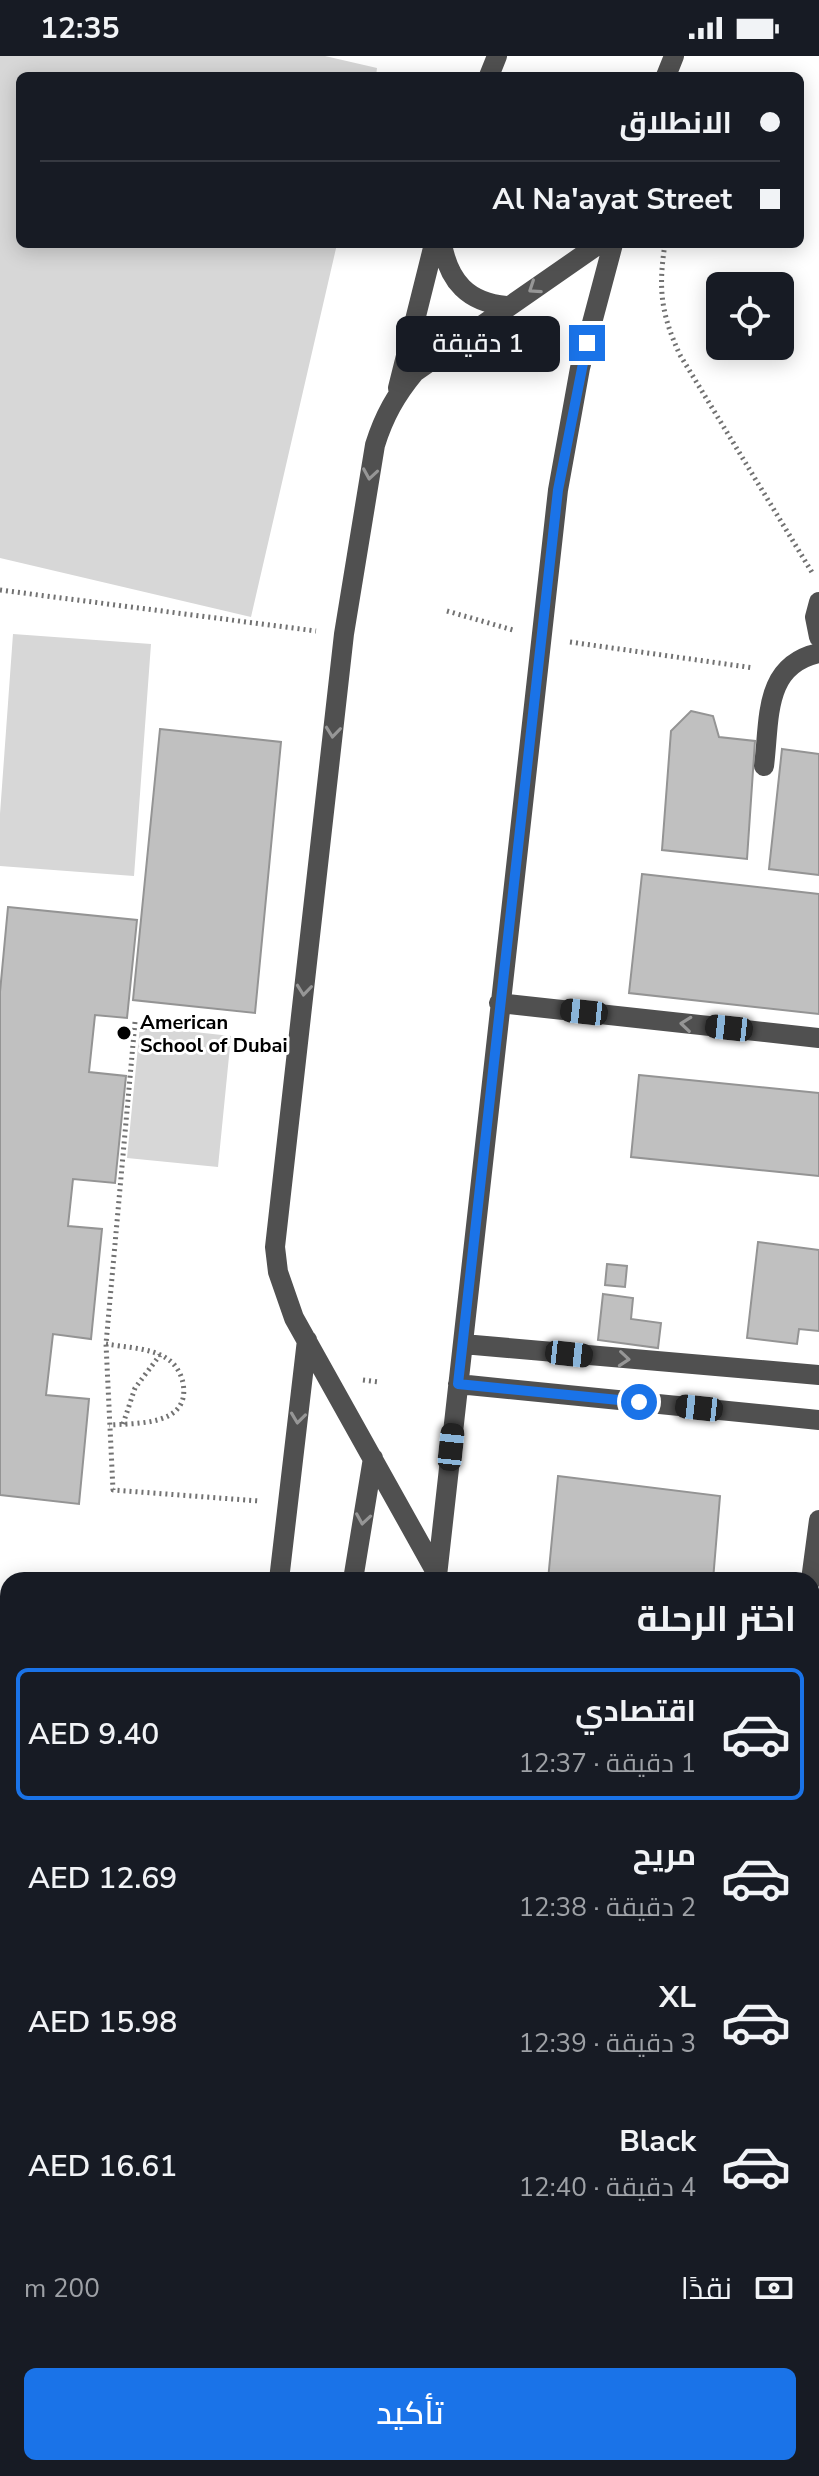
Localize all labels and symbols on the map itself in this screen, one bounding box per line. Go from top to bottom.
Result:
one-way arrow [529,278,543,293]
callout: 1 دقيقة [395,315,559,371]
route end [569,325,605,361]
one-way arrow [363,467,380,481]
one-way arrow [325,725,342,738]
one-way arrow [296,984,313,997]
car [559,998,609,1026]
place label: American School of Dubai [140,1009,288,1059]
car [704,1014,754,1042]
one-way arrow [679,1015,692,1032]
marker: American School of Dubai [115,1024,133,1042]
car [544,1340,594,1368]
one-way arrow [618,1350,631,1367]
route start [621,1384,657,1420]
car [674,1394,724,1422]
one-way arrow [289,1412,306,1425]
car [437,1422,465,1472]
one-way arrow [355,1512,372,1526]

